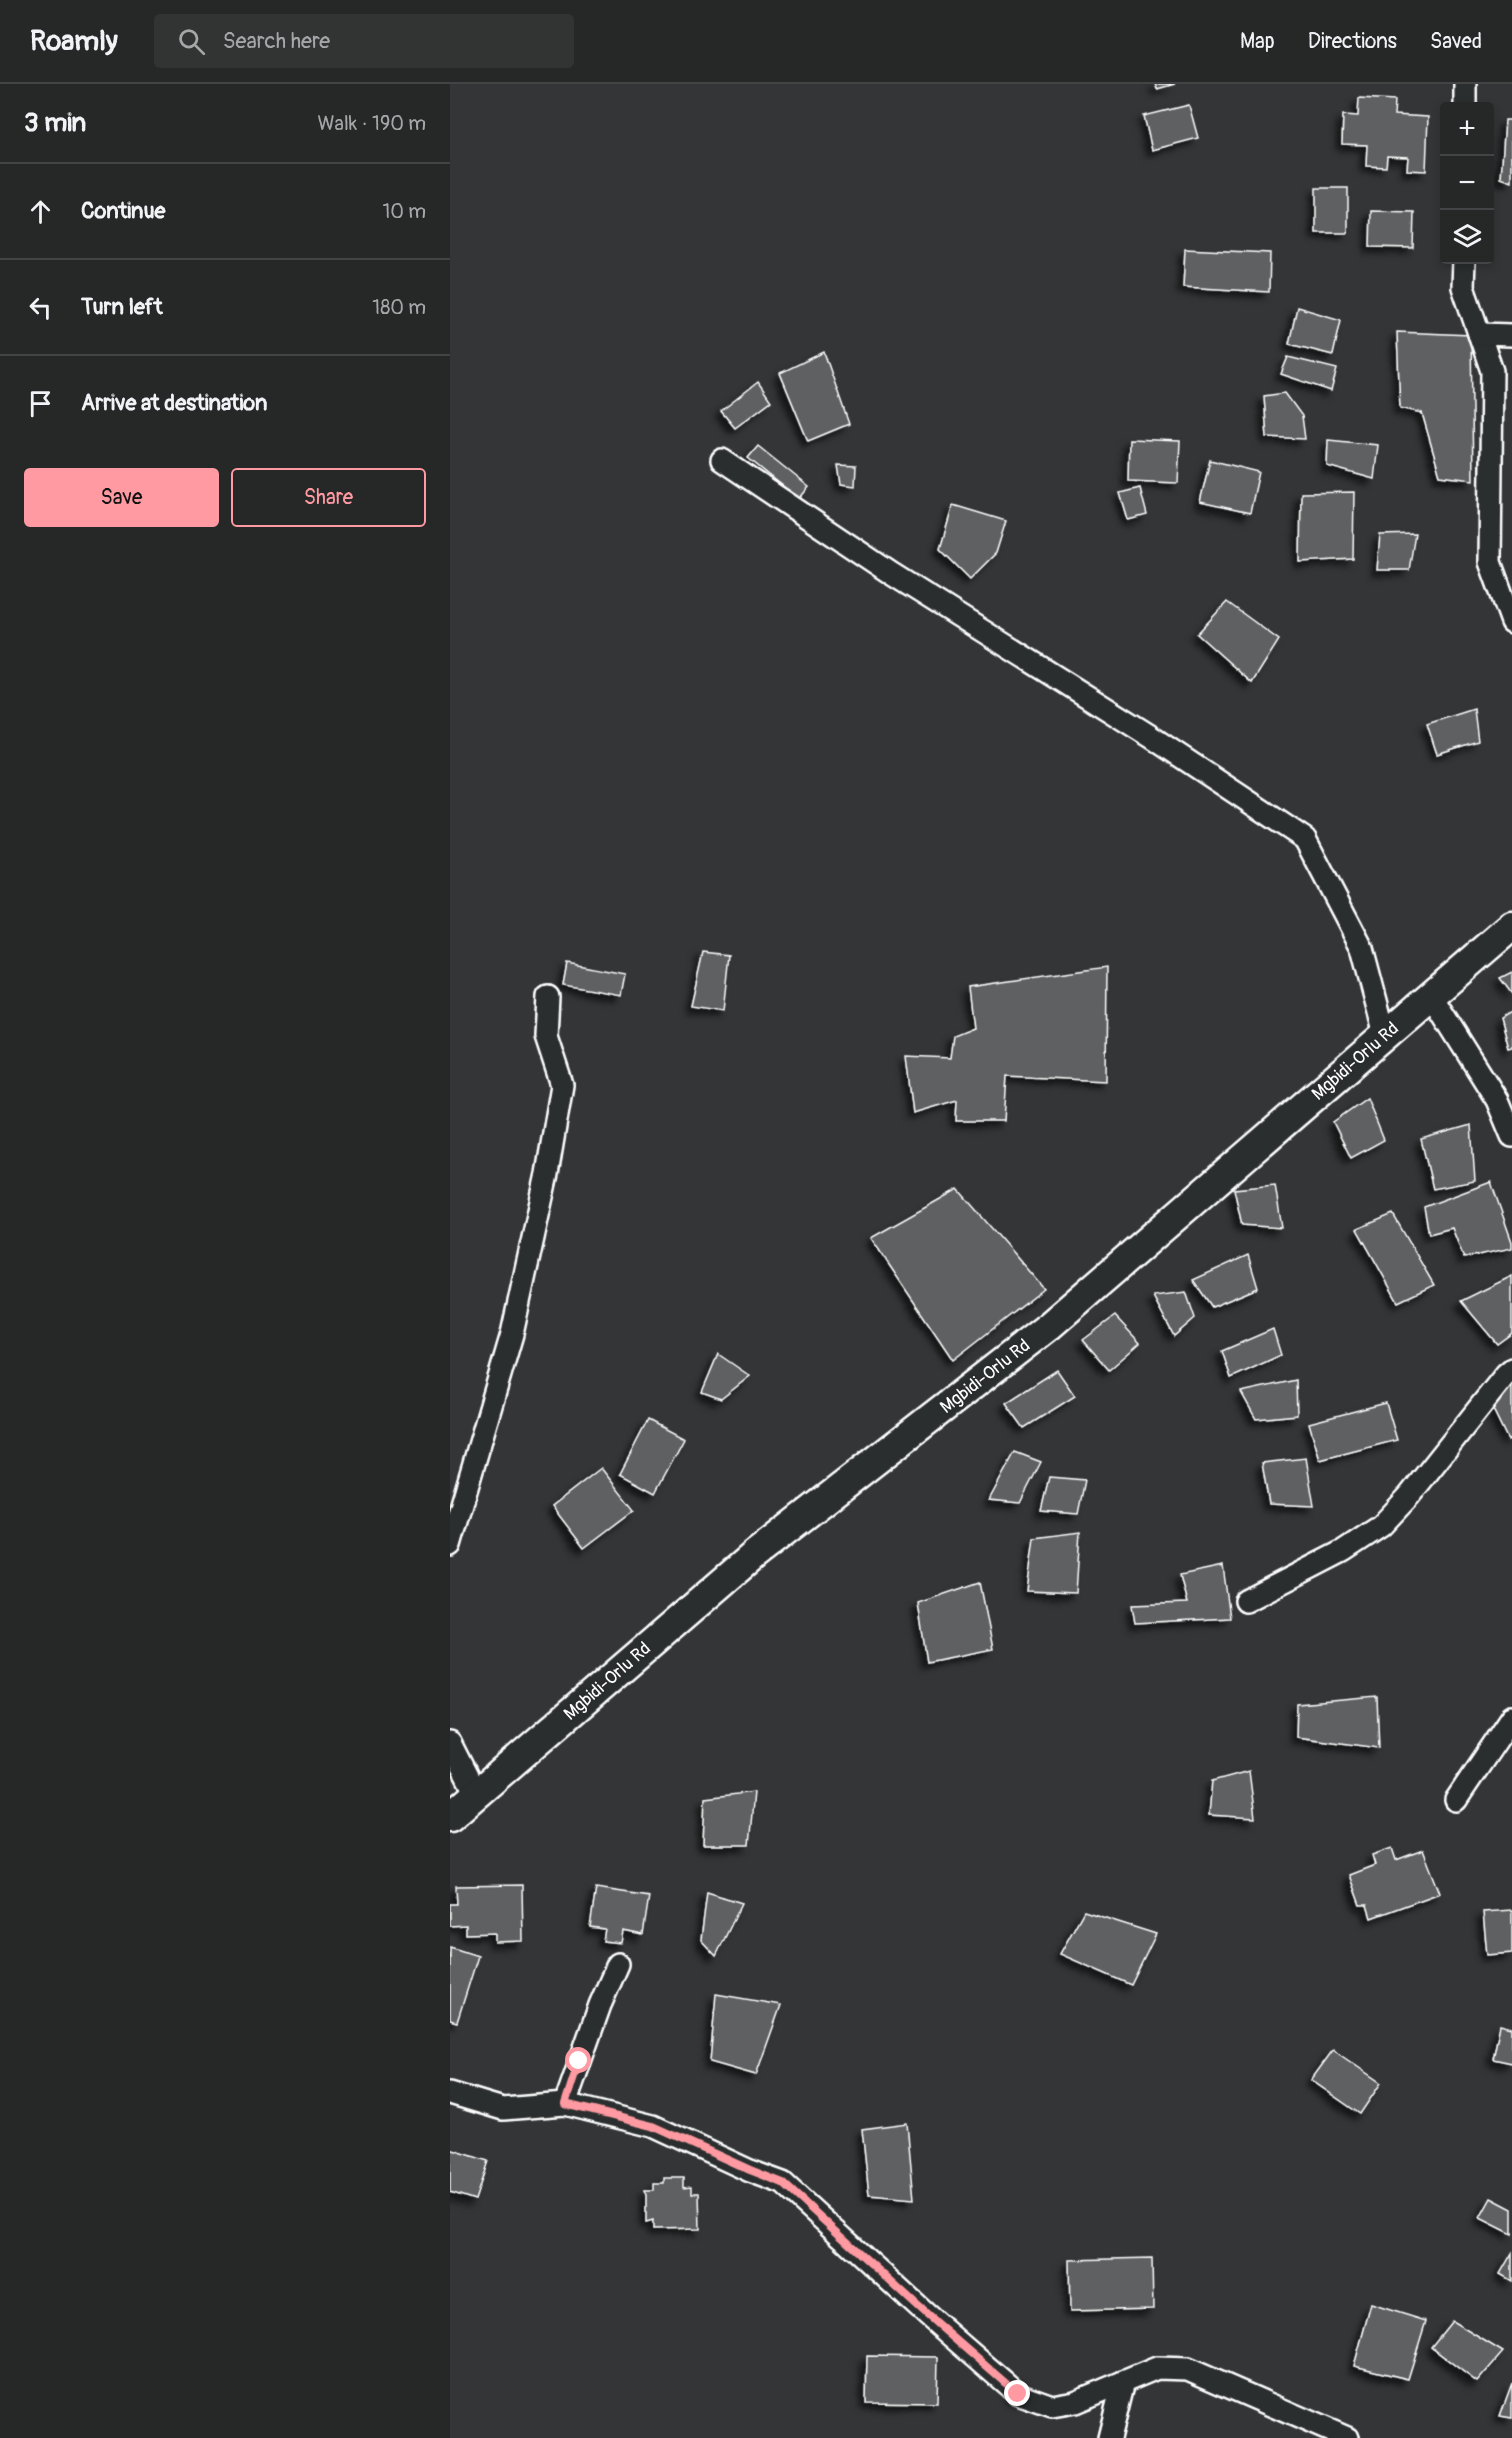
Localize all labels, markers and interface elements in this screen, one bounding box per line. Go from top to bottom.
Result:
search box [154,14,574,68]
text: Roamly [30,24,118,59]
icon: search [175,25,208,58]
text: Search here [223,27,330,55]
text: Map [1240,28,1275,55]
text: Directions [1308,28,1397,55]
text: Saved [1430,28,1482,55]
map controls [1440,102,1494,264]
button: + [1440,102,1494,156]
text: 3 min [24,107,86,139]
text: Walk · 190 m [318,111,426,136]
button: − [1440,156,1494,210]
icon: ahead [24,195,57,228]
text: Continue [81,197,165,225]
text: 10 m [382,199,426,224]
button: layers [1440,210,1494,264]
icon: left [24,291,57,324]
text: Turn left [81,293,163,321]
text: 180 m [372,295,426,320]
icon: arrive [24,387,57,420]
text: Arrive at destination [81,389,267,417]
button: Save [24,468,219,527]
button: Share [231,468,426,527]
street label: Mgbidi-Orlu Rd [1307,1017,1404,1106]
street label: Mgbidi-Orlu Rd [936,1334,1035,1419]
street label: Mgbidi-Orlu Rd [559,1637,656,1726]
route start [565,2047,591,2073]
route end [1004,2380,1030,2406]

